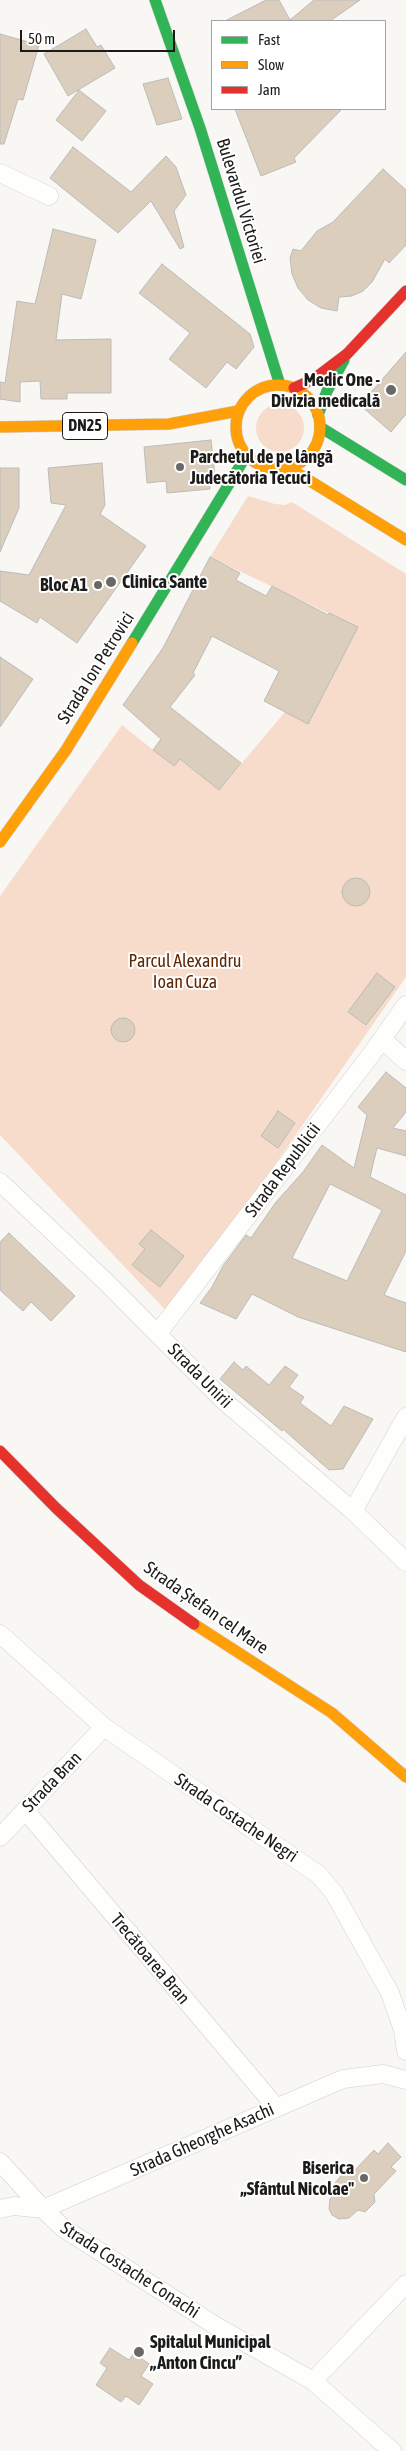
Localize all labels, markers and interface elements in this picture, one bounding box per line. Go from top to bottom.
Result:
scale bar [22,20,178,52]
legend [211,20,386,110]
text: 50 m [28,30,55,47]
text: Fast [258,31,280,48]
text: Slow [258,56,284,73]
text: Jam [258,81,281,98]
street label: Bulevardul Victoriei [212,136,270,266]
place label: Medic One - Divizia medicală [271,369,380,412]
marker: Medic One - Divizia medicală [384,383,398,397]
road number: DN25 [62,412,108,440]
place label: Parchetul de pe lângă Judecătoria Tecuci [190,446,333,488]
marker: Parchetul de pe lângă Judecătoria Tecuci [174,461,186,473]
place label: Clinica Sante [122,571,207,593]
place label: Bloc A1 [40,574,88,596]
marker: Clinica Sante [104,575,118,589]
marker: Bloc A1 [92,579,104,591]
street label: Strada Ion Petrovici [53,608,139,728]
park label: Parcul Alexandru Ioan Cuza [128,950,242,992]
street label: Strada Republicii [241,1119,325,1221]
street label: Strada Unirii [163,1339,237,1413]
street label: Strada Ștefan cel Mare [140,1557,272,1659]
street label: Strada Bran [18,1747,86,1817]
street label: Strada Costache Negri [170,1769,302,1867]
street label: Trecătoarea Bran [106,1909,194,2009]
street label: Strada Gheorghe Asachi [127,2099,277,2181]
place label: Biserica „Sfântul Nicolae" [241,2157,354,2200]
marker: Biserica „Sfântul Nicolae" [358,2172,370,2184]
street label: Strada Costache Conachi [57,2217,203,2323]
place label: Spitalul Municipal „Anton Cincu” [150,2331,271,2374]
marker: Spitalul Municipal „Anton Cincu” [132,2345,146,2359]

